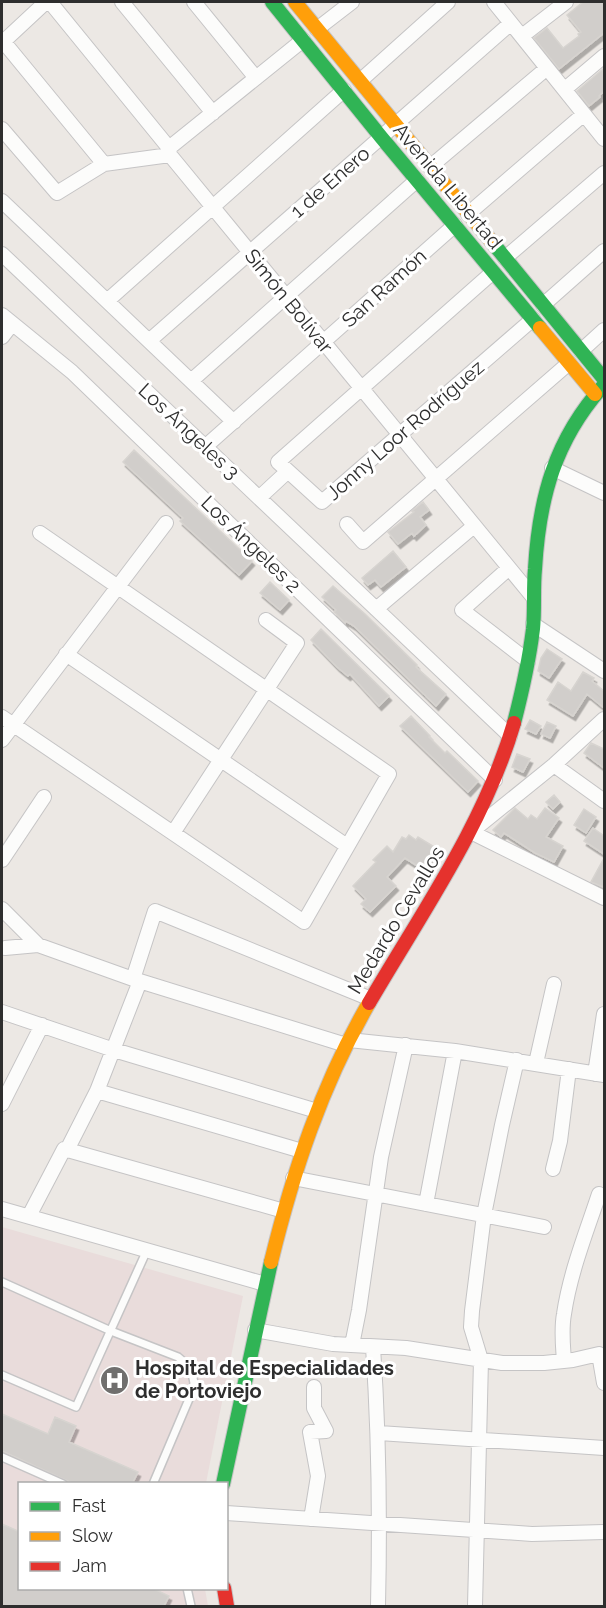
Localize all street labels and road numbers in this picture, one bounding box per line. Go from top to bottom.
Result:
street label: Avenida Libertad [388,118,508,254]
street label: 1 de Enero [286,141,375,223]
street label: Simón Bolívar [240,244,338,358]
street label: San Ramón [337,244,431,332]
street label: Jonny Loor Rodríguez [321,355,489,505]
street label: Los Ángeles 3 [134,378,244,484]
street label: Los Ángeles 2 [196,491,306,597]
street label: Medardo Cevallos [343,842,449,998]

